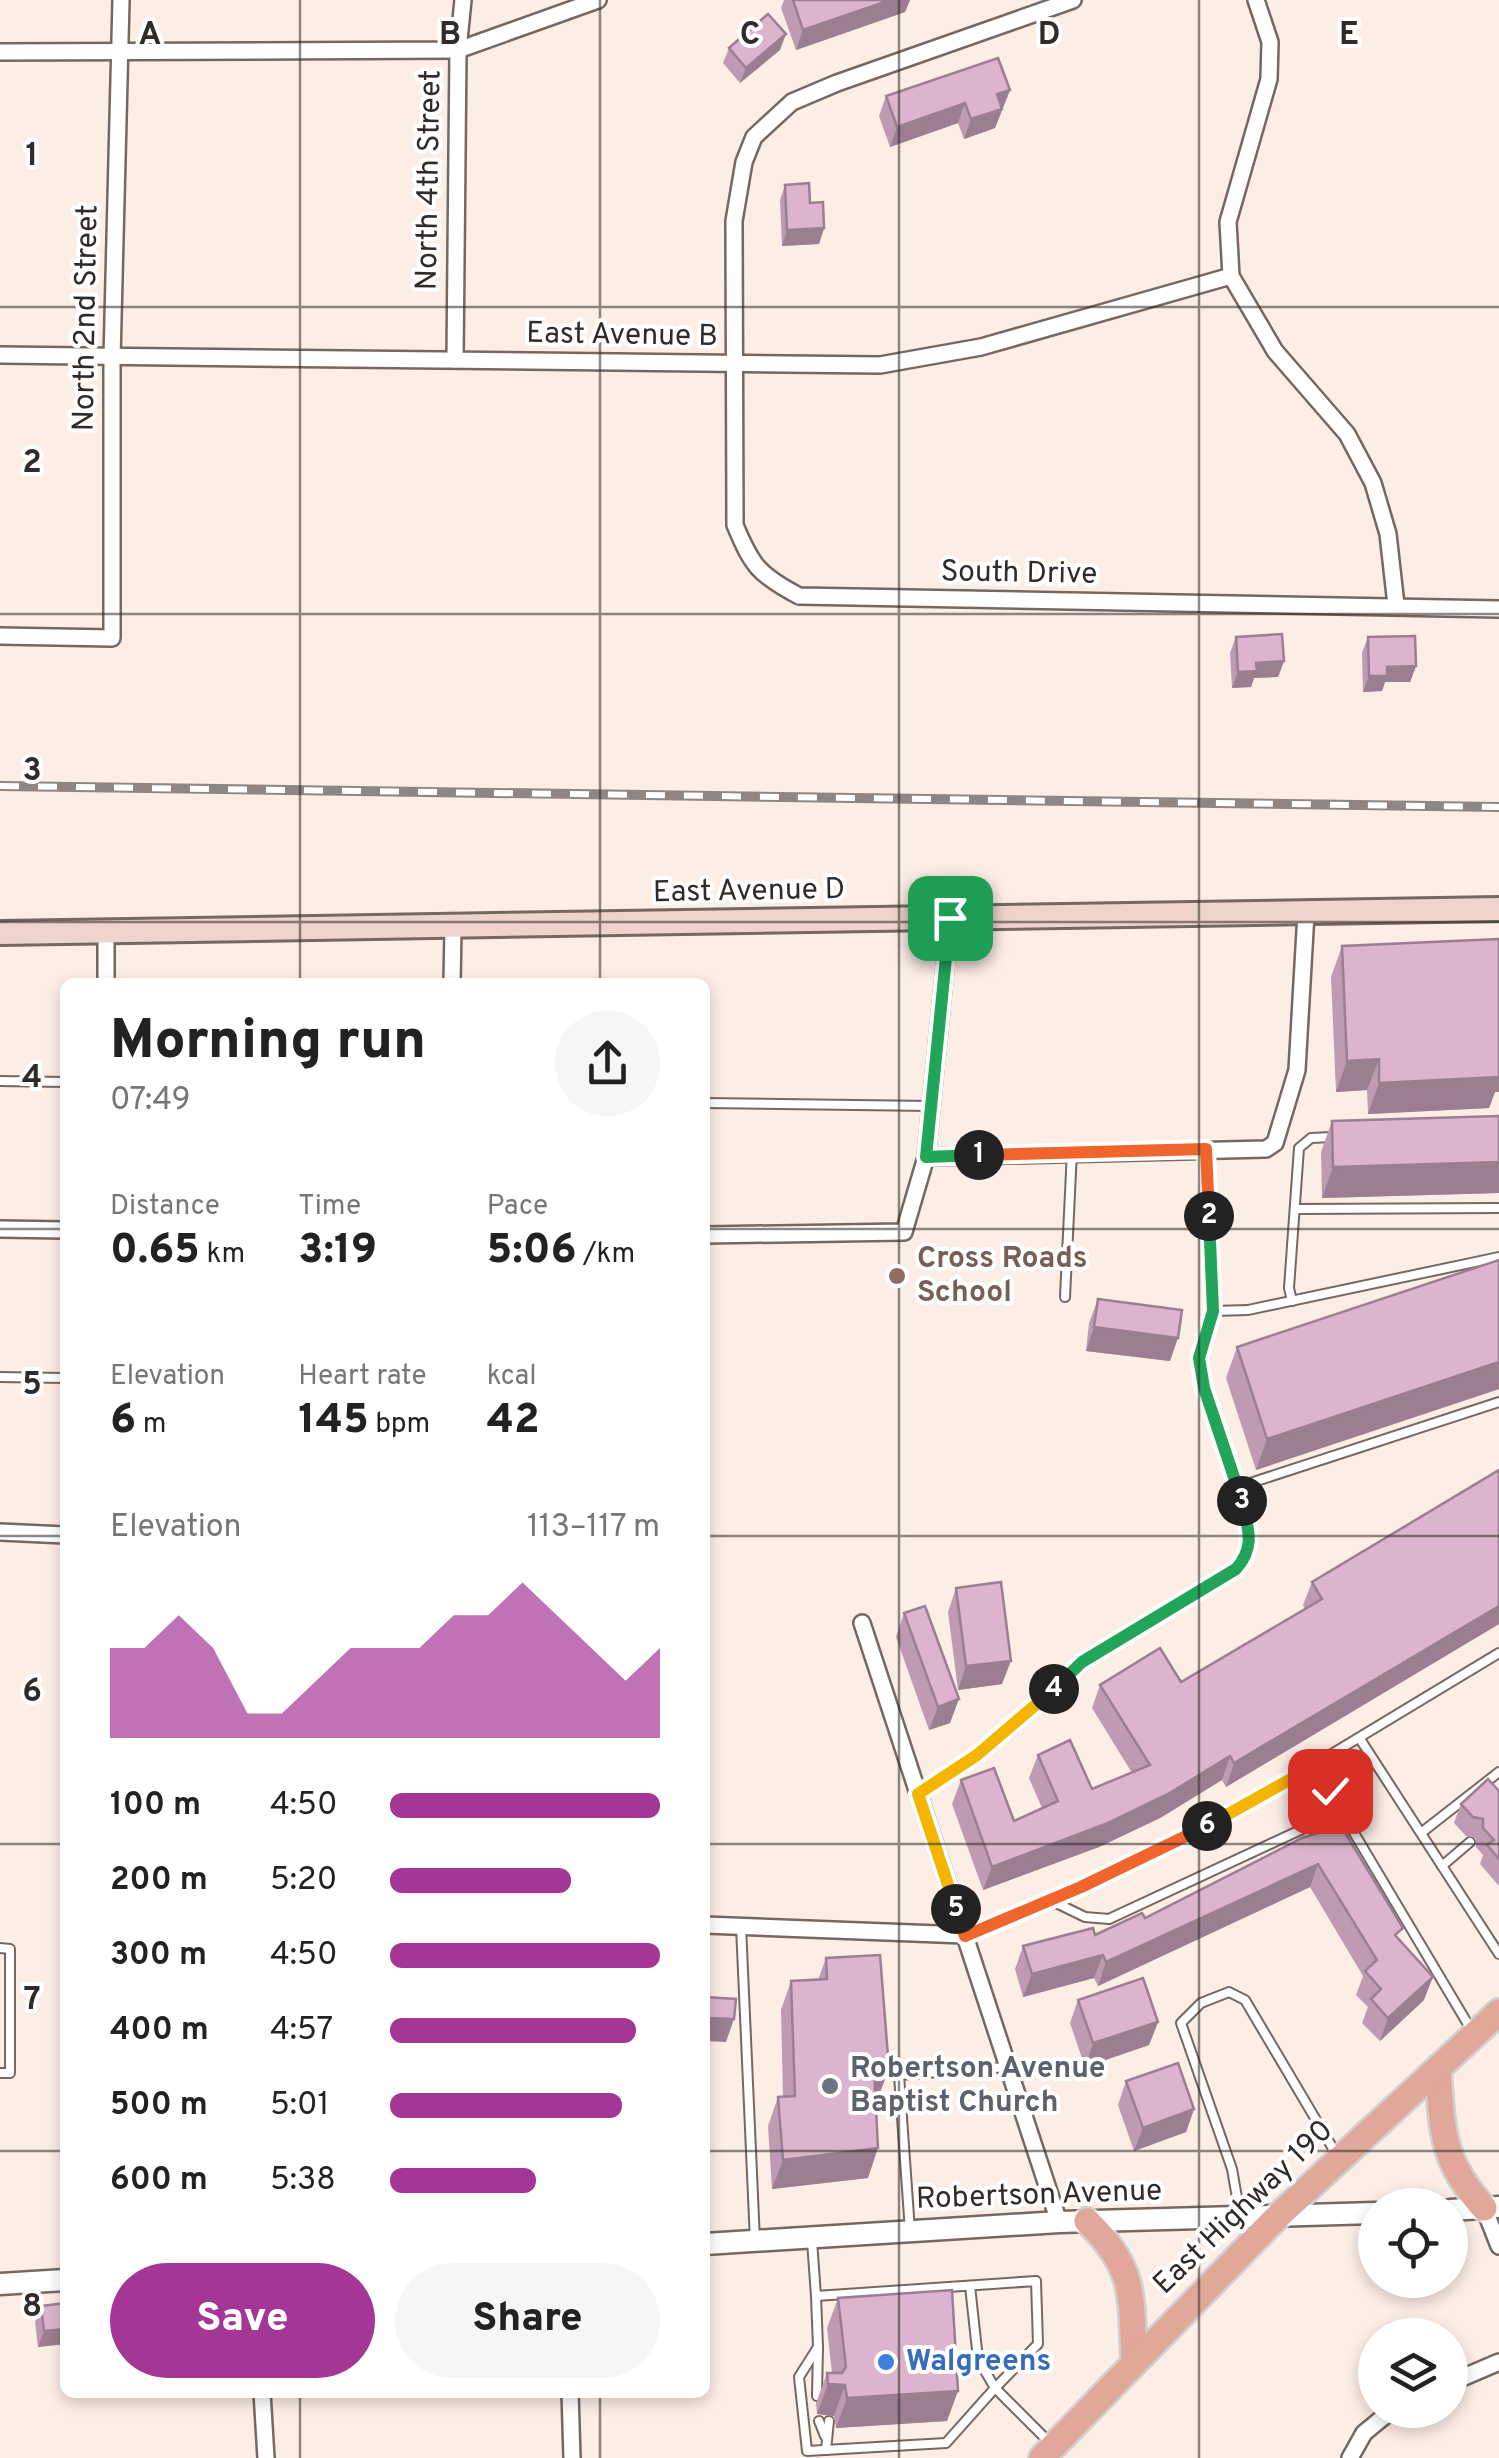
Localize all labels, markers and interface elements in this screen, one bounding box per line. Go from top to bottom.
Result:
text: A [139,16,161,56]
text: B [439,16,461,56]
text: C [740,16,760,56]
text: D [1038,16,1060,56]
text: E [1339,16,1359,56]
street label: North 4th Street [410,69,450,291]
text: 1 [26,137,38,177]
street label: North 2nd Street [67,204,107,432]
street label: East Avenue B [526,316,718,356]
text: 2 [22,444,42,484]
street label: South Drive [940,554,1098,594]
text: 3 [22,752,42,792]
street label: East Avenue D [653,872,845,912]
pin [908,876,993,961]
icon: arrive [923,891,978,946]
text: Morning run [110,1008,426,1078]
button: share [555,1011,660,1116]
text: 4 [22,1059,42,1099]
text: 07:49 [110,1081,191,1121]
pin: 1 [954,1130,1004,1180]
text: 1 [973,1137,985,1173]
text: Distance [110,1189,220,1225]
text: Time [298,1189,361,1225]
text: Pace [487,1189,548,1225]
pin: 2 [1184,1191,1234,1241]
text: 2 [1200,1198,1218,1234]
text: 0.65 [110,1225,200,1278]
text: 3:19 [298,1225,377,1278]
text: 5:06 [487,1225,577,1278]
text: km [200,1237,245,1273]
text: /km [577,1237,635,1273]
place label: Cross Roads School [917,1241,1087,1312]
marker: Cross Roads School [886,1265,908,1287]
text: Elevation [110,1359,225,1395]
text: Heart rate [298,1359,426,1395]
text: kcal [487,1359,536,1395]
text: 5 [22,1366,42,1406]
text: 6 [110,1395,136,1448]
text: 145 [298,1395,369,1448]
text: 42 [487,1395,540,1448]
text: m [136,1407,166,1443]
text: bpm [369,1407,430,1443]
pin: 3 [1217,1476,1267,1526]
text: 3 [1234,1483,1250,1519]
text: Elevation [110,1508,242,1548]
text: 113–117 m [527,1508,660,1548]
pin: 4 [1029,1664,1079,1714]
text: 4 [1045,1671,1063,1707]
text: 6 [22,1673,42,1713]
pin [1288,1749,1373,1834]
icon: check [1303,1764,1358,1819]
text: 100 m [110,1786,201,1826]
text: 4:50 [270,1786,337,1826]
pin: 6 [1182,1801,1232,1851]
text: 6 [1198,1808,1216,1844]
text: 200 m [110,1861,208,1901]
text: 5:20 [270,1861,337,1901]
pin: 5 [931,1884,981,1934]
text: 5 [947,1891,965,1927]
text: 300 m [110,1936,207,1976]
text: 4:50 [270,1936,337,1976]
text: 7 [23,1981,41,2021]
text: 400 m [110,2011,209,2051]
text: 4:57 [270,2011,333,2051]
place label: Robertson Avenue Baptist Church [850,2051,1105,2122]
marker: Robertson Avenue Baptist Church [819,2075,841,2097]
text: 500 m [110,2086,208,2126]
text: 5:01 [270,2086,330,2126]
street label: East Highway 190 [1146,2113,1342,2303]
text: 600 m [110,2161,208,2201]
text: 5:38 [270,2161,336,2201]
street label: Robertson Avenue [915,2173,1163,2219]
map controls [1358,2188,1468,2428]
button: locate [1358,2188,1468,2298]
button: Save [110,2263,375,2378]
button: Share [395,2263,660,2378]
text: 8 [22,2288,42,2328]
button: layers [1358,2318,1468,2428]
place label: Walgreens [906,2344,1051,2381]
marker: Walgreens [875,2351,897,2373]

